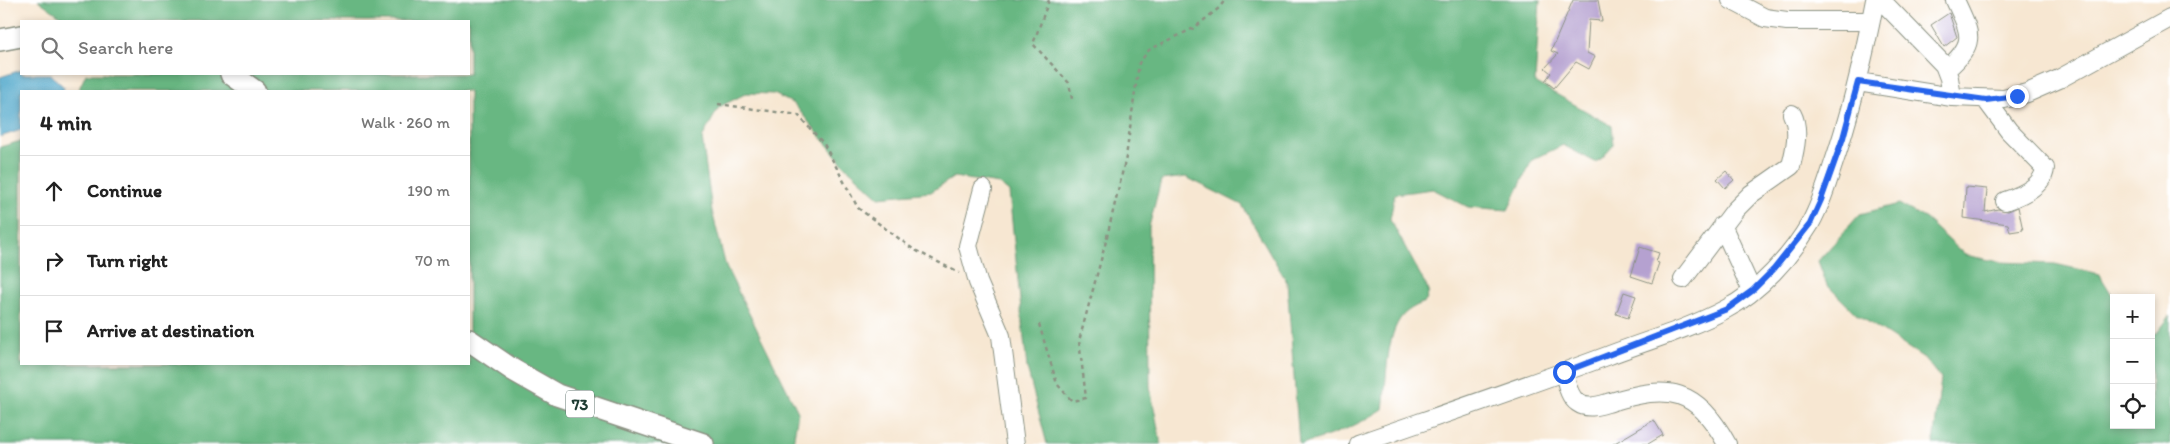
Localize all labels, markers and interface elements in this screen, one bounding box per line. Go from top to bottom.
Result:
search box [20,20,470,75]
icon: search [38,34,66,62]
text: Search here [78,36,173,59]
route end [2006,85,2029,108]
text: 4 min [40,110,92,135]
text: Walk · 260 m [361,113,450,132]
icon: ahead [40,177,68,205]
text: Continue [87,179,162,202]
text: 190 m [407,181,450,200]
icon: right [40,247,68,275]
text: Turn right [87,249,168,272]
text: 70 m [415,251,450,270]
map controls [2110,294,2155,429]
button: + [2110,294,2155,339]
icon: arrive [40,317,68,345]
text: Arrive at destination [87,319,254,342]
button: − [2110,339,2155,384]
route start [1553,361,1576,384]
button: locate [2110,384,2155,429]
road number: 73 [566,390,594,418]

